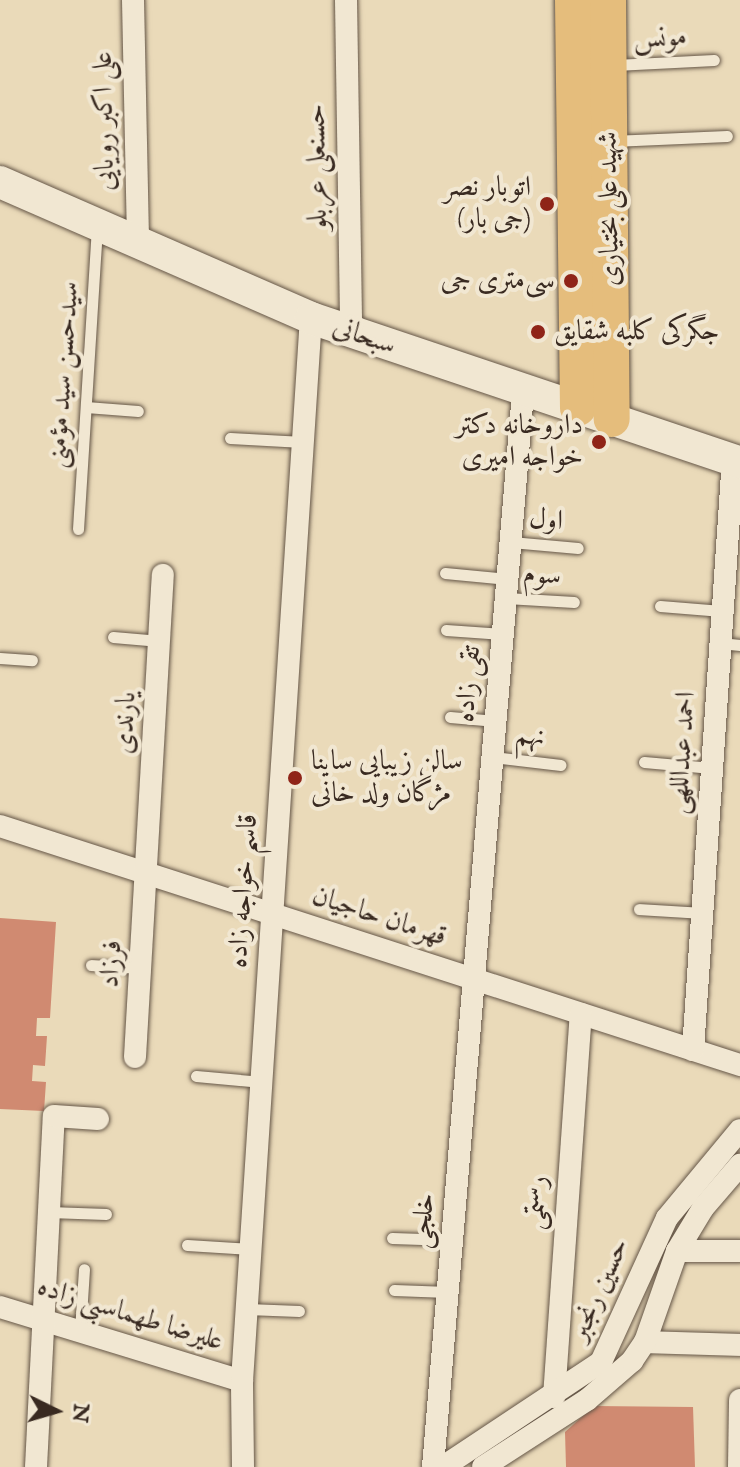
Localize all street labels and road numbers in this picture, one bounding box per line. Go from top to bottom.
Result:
street label: مونس [632,21,688,57]
street label: علی اکبر رویایی [87,51,123,191]
street label: حسنعلی عربلو [300,103,336,231]
street label: شهید علی بختیاری [592,131,628,287]
street label: سیدحسن سید مؤمنی [41,280,87,470]
street label: سبحانی [328,311,400,363]
street label: اول [528,503,564,539]
street label: سوم [522,558,562,594]
street label: تقی زاده [449,644,489,724]
street label: احمد عبداللهی [662,690,704,816]
street label: یارندی [108,691,144,755]
street label: نهم [514,719,546,755]
street label: قاسم خواجه زاده [222,813,266,969]
street label: قهرمان حاجیان [308,880,450,954]
street label: فرزاد [94,939,130,989]
street label: رستمی [518,1175,556,1231]
street label: خلجی [405,1192,443,1250]
street label: حسین رنجبر [563,1234,637,1346]
street label: علیرضا طهماسبی زاده [33,1271,227,1359]

